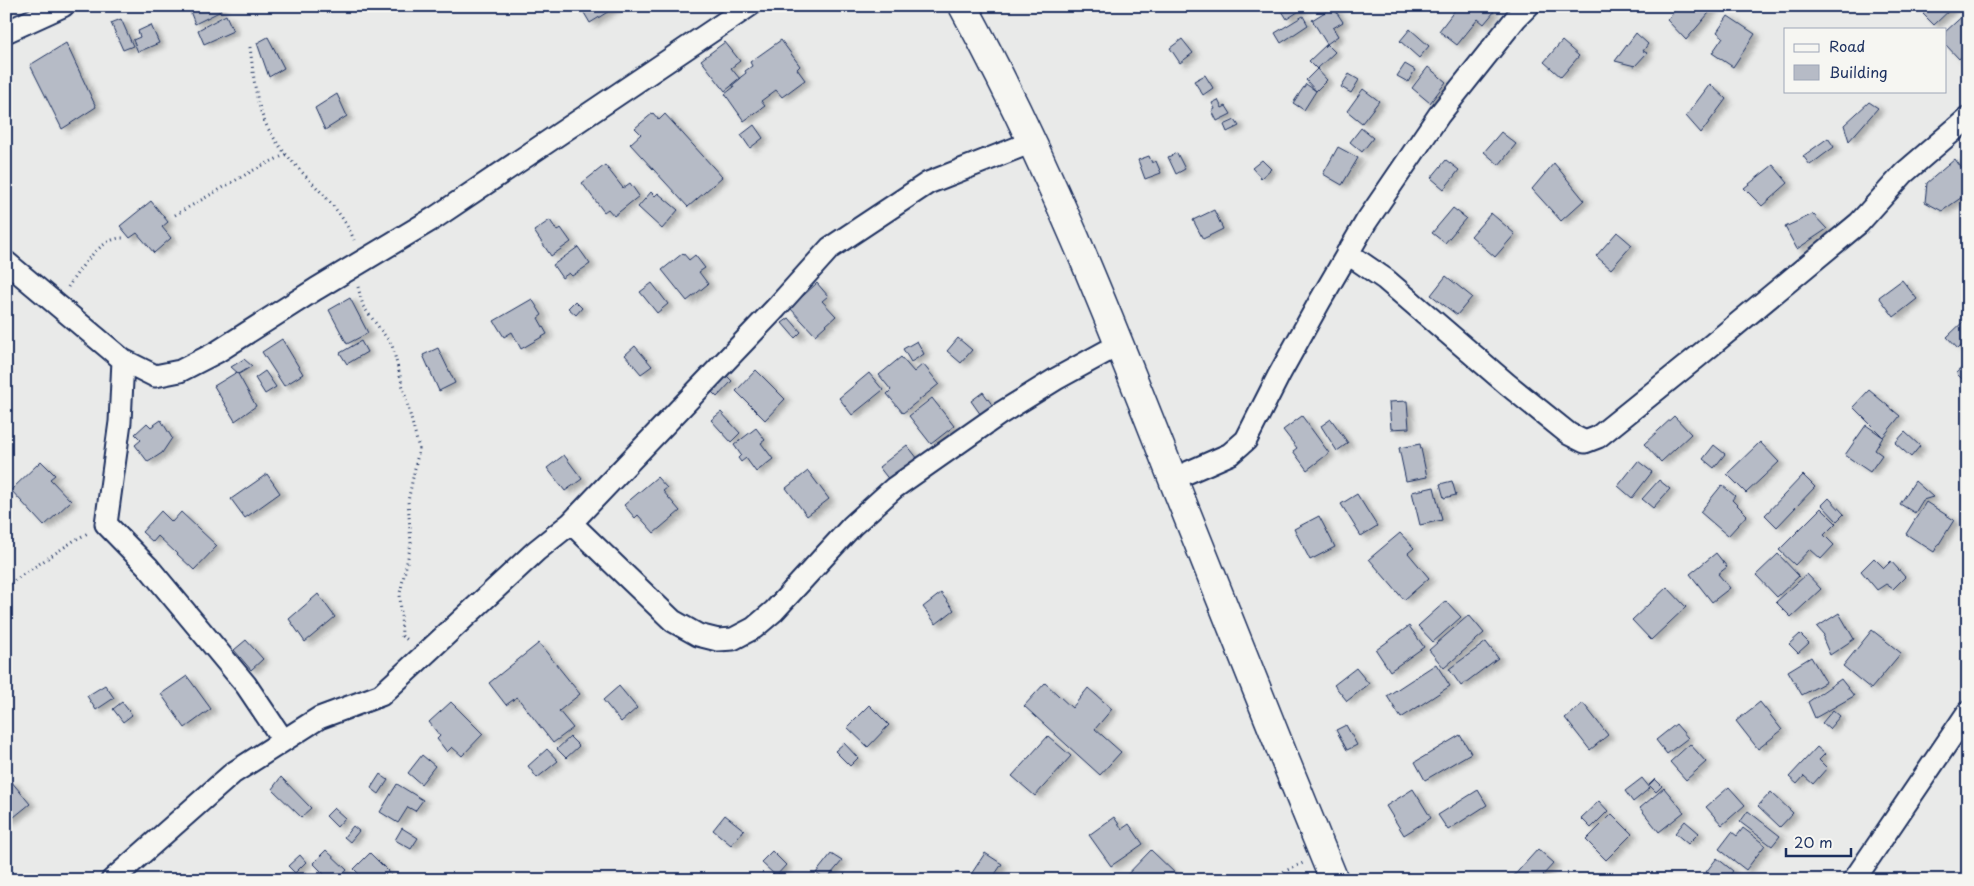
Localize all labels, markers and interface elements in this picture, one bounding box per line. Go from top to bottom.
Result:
legend [1784,28,1946,92]
text: Road [1829,34,1865,57]
text: Building [1829,60,1888,83]
scale bar [1786,826,1852,858]
text: 20 m [1794,830,1833,853]

